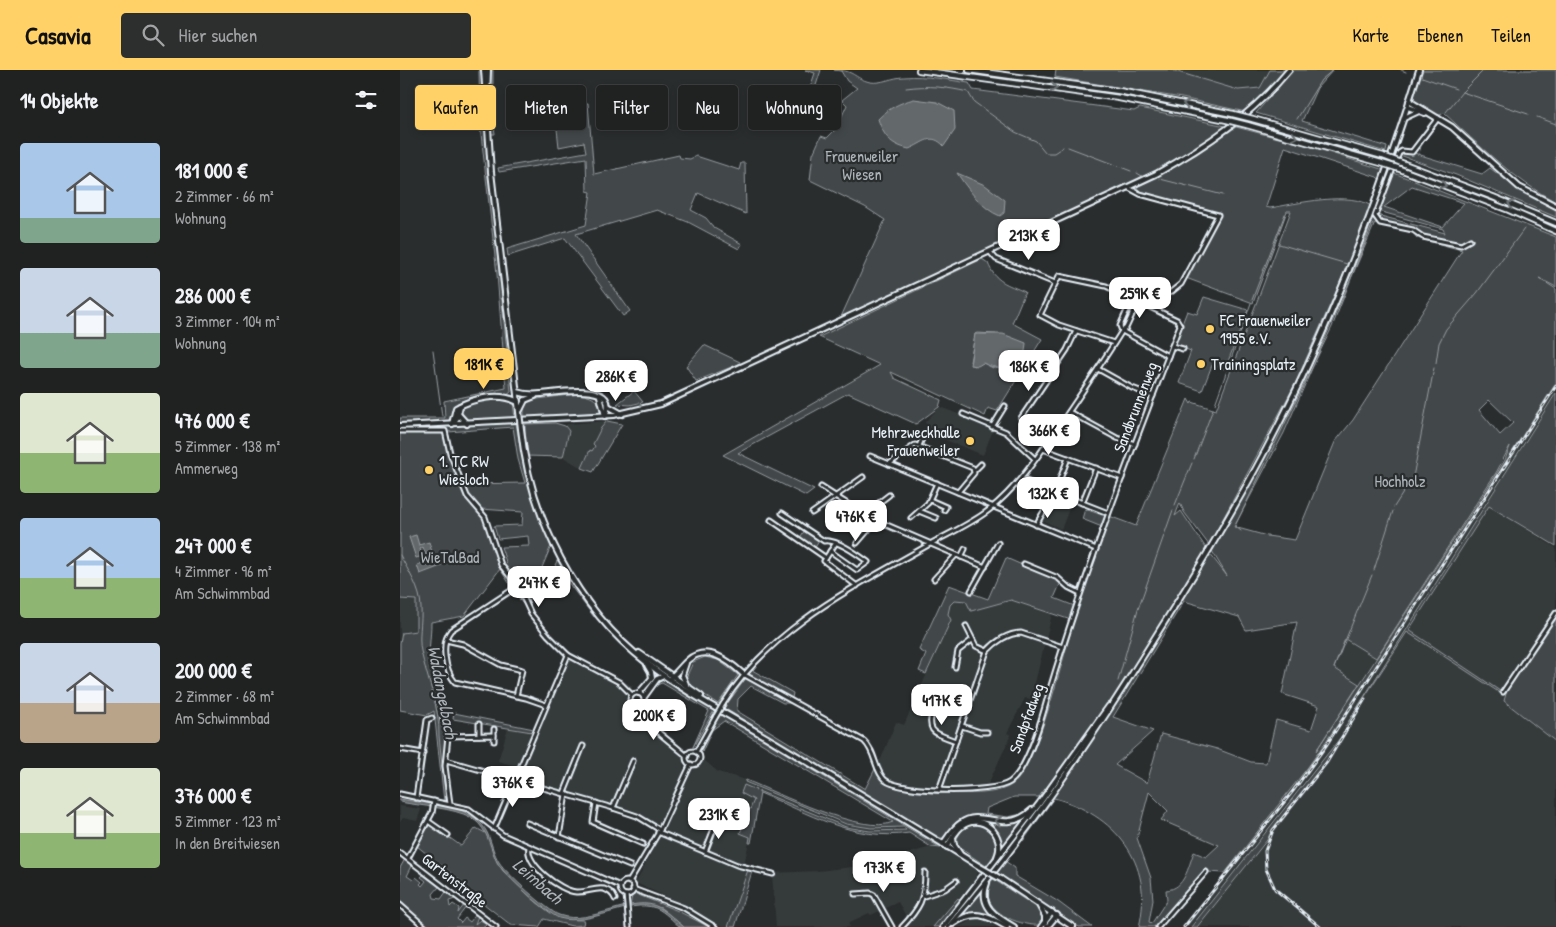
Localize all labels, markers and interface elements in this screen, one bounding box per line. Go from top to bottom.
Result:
search box [121,13,471,58]
text: Casavia [25,19,91,51]
icon: search [139,21,167,49]
text: Hier suchen [179,22,257,48]
text: Karte [1353,23,1389,48]
text: Ebenen [1417,23,1463,48]
text: Teilen [1491,23,1531,48]
one-way arrow [1049,83,1058,93]
chip: Kaufen [415,85,496,130]
chip: Mieten [506,85,586,130]
chip: Filter [596,85,668,130]
chip: Neu [678,85,738,130]
chip: Wohnung [748,85,841,130]
text: 14 Objekte [20,86,98,115]
icon: filters [352,86,380,114]
one-way arrow [1181,99,1190,109]
one-way arrow [1290,131,1299,142]
park label: Frauenweiler Wiesen [825,145,898,185]
text: 181 000 € [175,156,247,185]
icon: home [60,163,120,223]
one-way arrow [1438,179,1447,189]
text: 2 Zimmer · 66 m² [175,185,274,207]
one-way arrow [1507,200,1516,211]
text: Wohnung [175,207,226,229]
pin: 213K € [988,218,1070,261]
text: 213K € [1009,224,1049,246]
pin: 259K € [1099,276,1181,319]
text: 286 000 € [175,281,250,310]
text: 259K € [1120,282,1160,304]
icon: home [60,288,120,348]
place label: FC Frauenweiler 1955 e.V. [1219,309,1311,349]
text: 3 Zimmer · 104 m² [175,310,280,332]
marker: FC Frauenweiler 1955 e.V. [1204,323,1216,335]
text: Wohnung [175,332,226,354]
pin: 181K € [443,348,525,390]
pin: 186K € [988,350,1070,392]
text: 181K € [465,353,503,375]
place label: Trainingsplatz [1211,353,1296,375]
text: 186K € [1010,355,1048,377]
marker: Trainingsplatz [1195,358,1207,370]
street label: Sandbrunnenweg [1108,359,1162,455]
pin: 286K € [575,360,657,402]
text: 286K € [596,365,636,387]
text: 476 000 € [175,406,250,435]
icon: home [60,413,120,473]
pin: 366K € [1008,414,1090,456]
text: 366K € [1029,419,1069,441]
place label: Mehrzweckhalle Frauenweiler [872,421,961,461]
text: 5 Zimmer · 138 m² [175,435,280,457]
marker: Mehrzweckhalle Frauenweiler [964,435,976,447]
place label: 1. TC RW Wiesloch [439,450,489,490]
text: Ammerweg [175,457,238,479]
marker: 1. TC RW Wiesloch [423,464,435,476]
park label: Hochholz [1374,470,1426,492]
pin: 132K € [1007,476,1089,519]
text: 132K € [1028,482,1068,504]
pin: 476K € [815,500,897,542]
text: 476K € [836,505,876,527]
text: 247 000 € [175,531,251,560]
icon: home [60,538,120,598]
park label: WieTalBad [421,546,479,568]
text: 4 Zimmer · 96 m² [175,560,272,582]
pin: 247K € [498,566,580,608]
text: 247K € [518,571,560,593]
text: Am Schwimmbad [175,582,270,604]
water label: Waldangelbach [422,643,465,742]
text: 200 000 € [175,656,252,685]
icon: home [60,663,120,723]
street label: Sandpfadweg [1003,680,1049,756]
pin: 417K € [901,684,983,726]
text: 2 Zimmer · 68 m² [175,685,274,707]
text: 417K € [922,689,962,711]
pin: 200K € [613,698,695,741]
text: 200K € [633,704,675,726]
text: Am Schwimmbad [175,707,270,729]
pin: 376K € [472,766,554,808]
text: 376K € [492,771,534,793]
text: 376 000 € [175,781,251,810]
icon: home [60,788,120,848]
pin: 231K € [678,798,760,840]
text: 231K € [699,803,739,825]
text: 5 Zimmer · 123 m² [175,810,281,832]
one-way arrow [994,816,1002,827]
text: In den Breitwiesen [175,832,280,854]
street label: Gartenstraße [417,847,493,913]
pin: 173K € [843,850,925,893]
water label: Leimbach [507,852,570,911]
text: 173K € [864,856,904,878]

